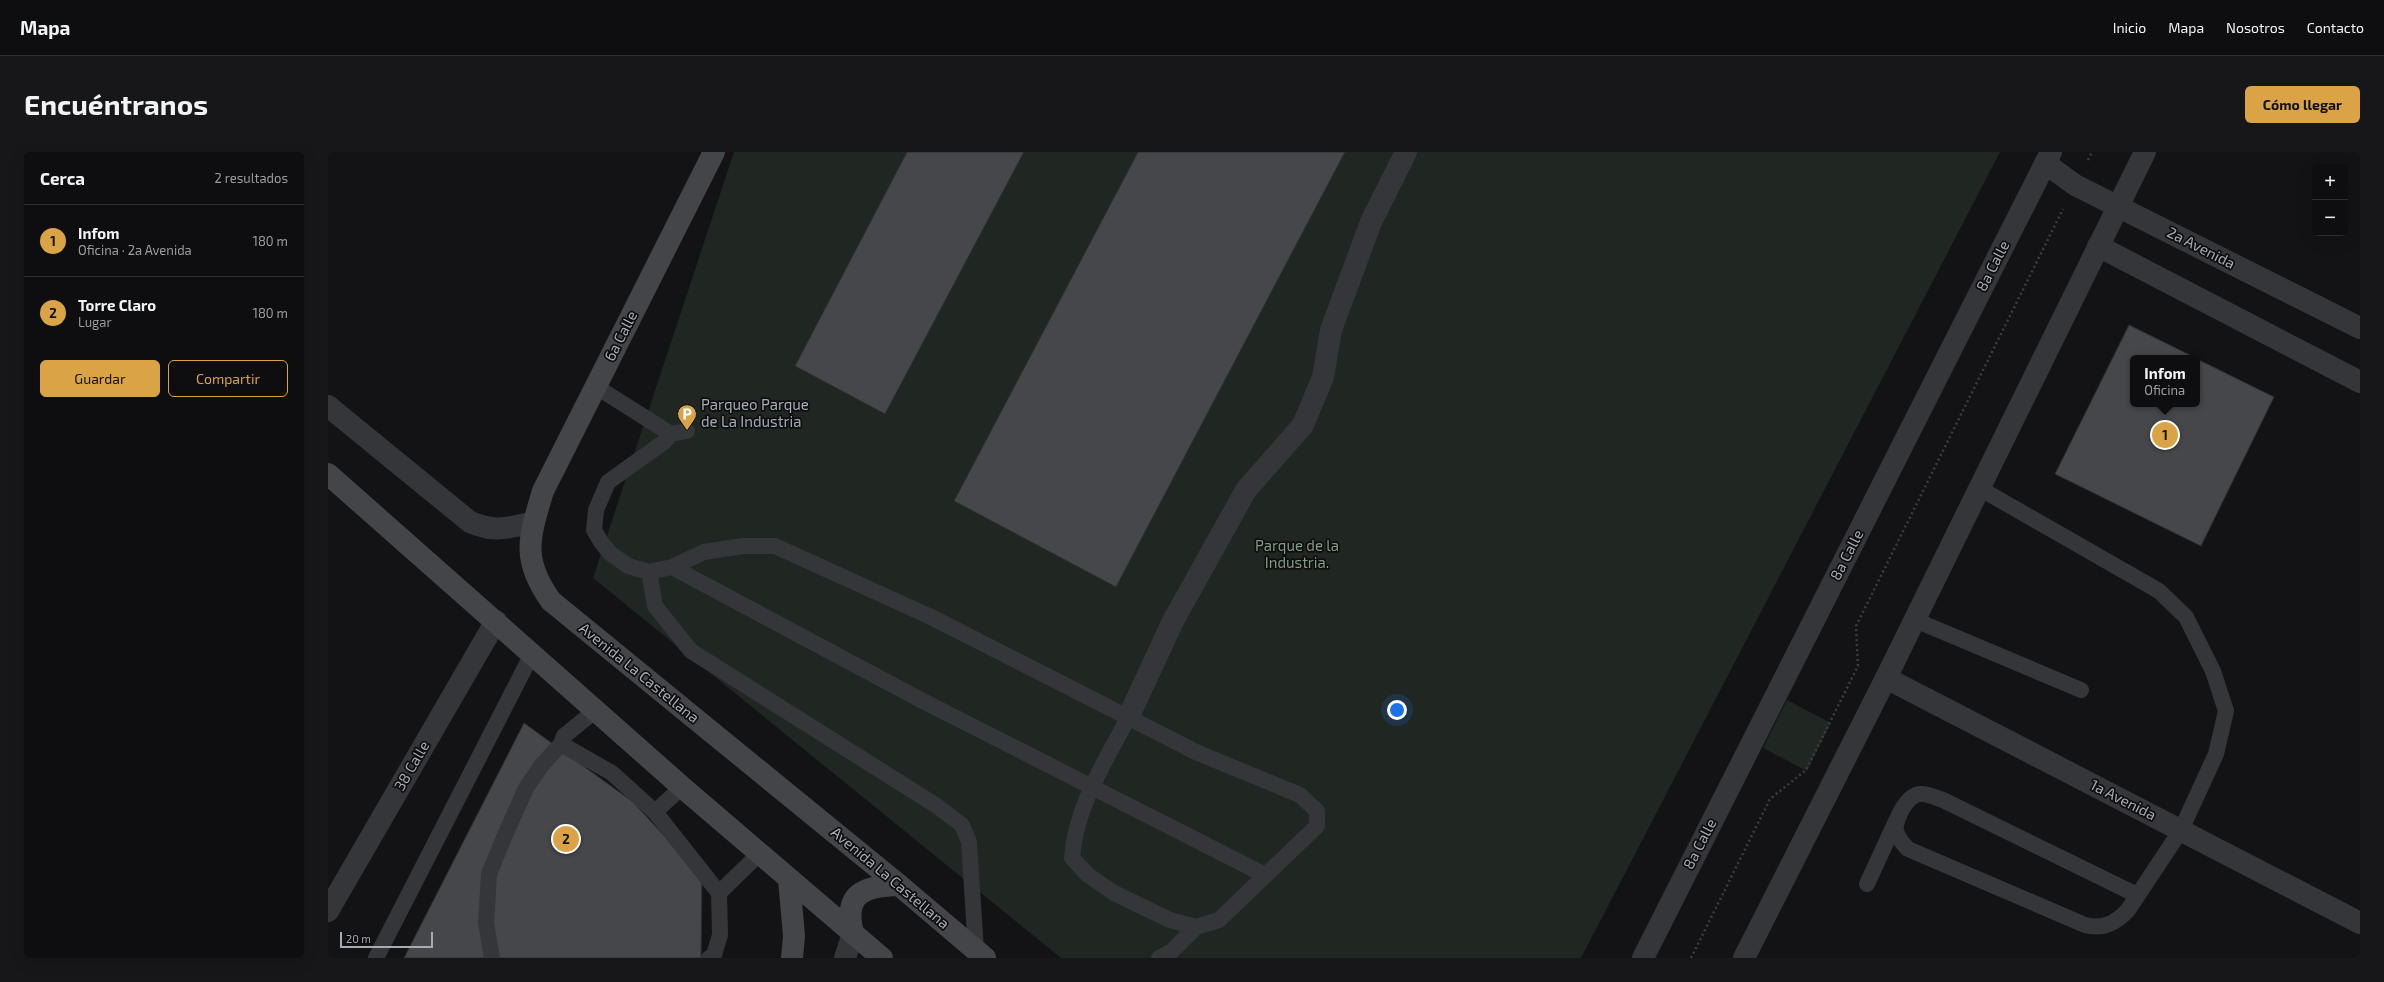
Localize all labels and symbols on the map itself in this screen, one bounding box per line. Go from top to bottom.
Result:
street label: 2a Avenida [2164,222,2238,272]
street label: 8a Calle [1972,237,2012,294]
street label: 6a Calle [600,307,640,364]
place label: Parqueo Parque de La Industria [701,395,809,430]
parking icon: Parqueo Parque de La Industria [676,403,698,431]
pin: 1 [2152,420,2178,450]
street label: 8a Calle [1826,526,1866,583]
park label: Parque de la Industria. [1255,536,1339,571]
street label: Avenida La Castellana [576,618,703,726]
your location [1387,700,1407,720]
street label: 38 Calle [390,737,433,794]
street label: 1a Avenida [2088,775,2159,823]
street label: 8a Calle [1679,815,1719,872]
street label: Avenida La Castellana [828,822,954,932]
pin: 2 [553,824,579,854]
scale bar [340,930,433,949]

